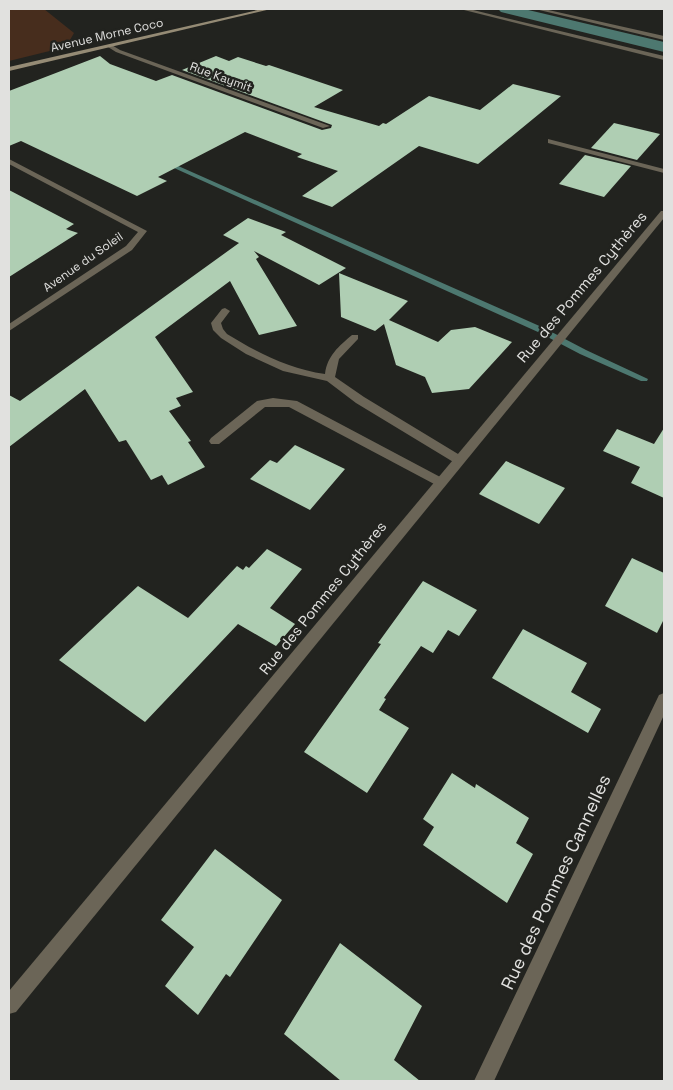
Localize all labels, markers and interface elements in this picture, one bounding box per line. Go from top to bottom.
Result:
street label: Avenue Morne Coco [49,14,165,56]
street label: Rue Kaymit [188,58,254,96]
street label: Rue des Pommes Cythères [513,207,651,366]
street label: Avenue du Soleil [40,228,126,296]
street label: Rue des Pommes Cythères [255,517,391,678]
street label: Rue des Pommes Cannelles [495,770,616,993]

